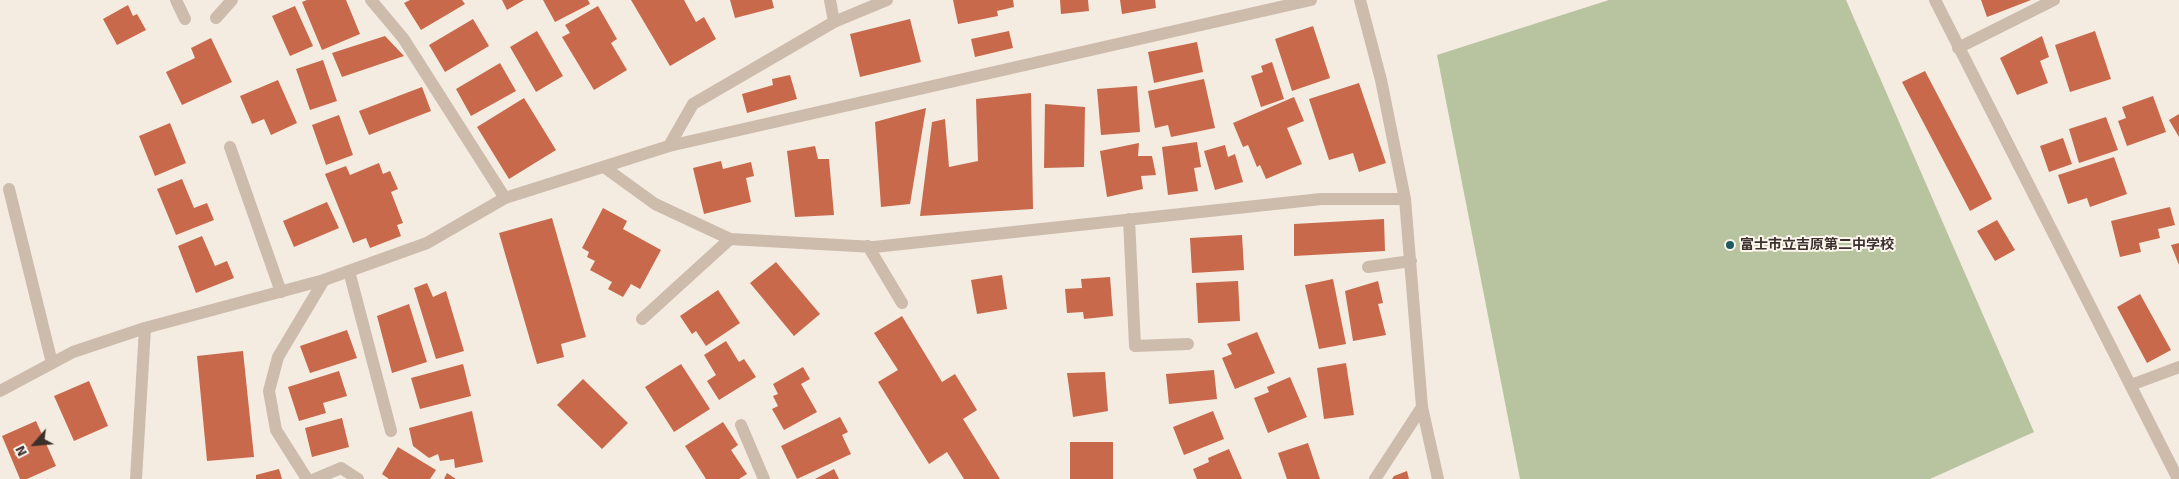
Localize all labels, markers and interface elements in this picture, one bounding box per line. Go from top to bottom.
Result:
place label: 富士市立吉原第二中学校 [1740,237,1894,253]
marker: 富士市立吉原第二中学校 [1724,239,1736,251]
north arrow [10,419,60,469]
text: N [11,443,31,459]

